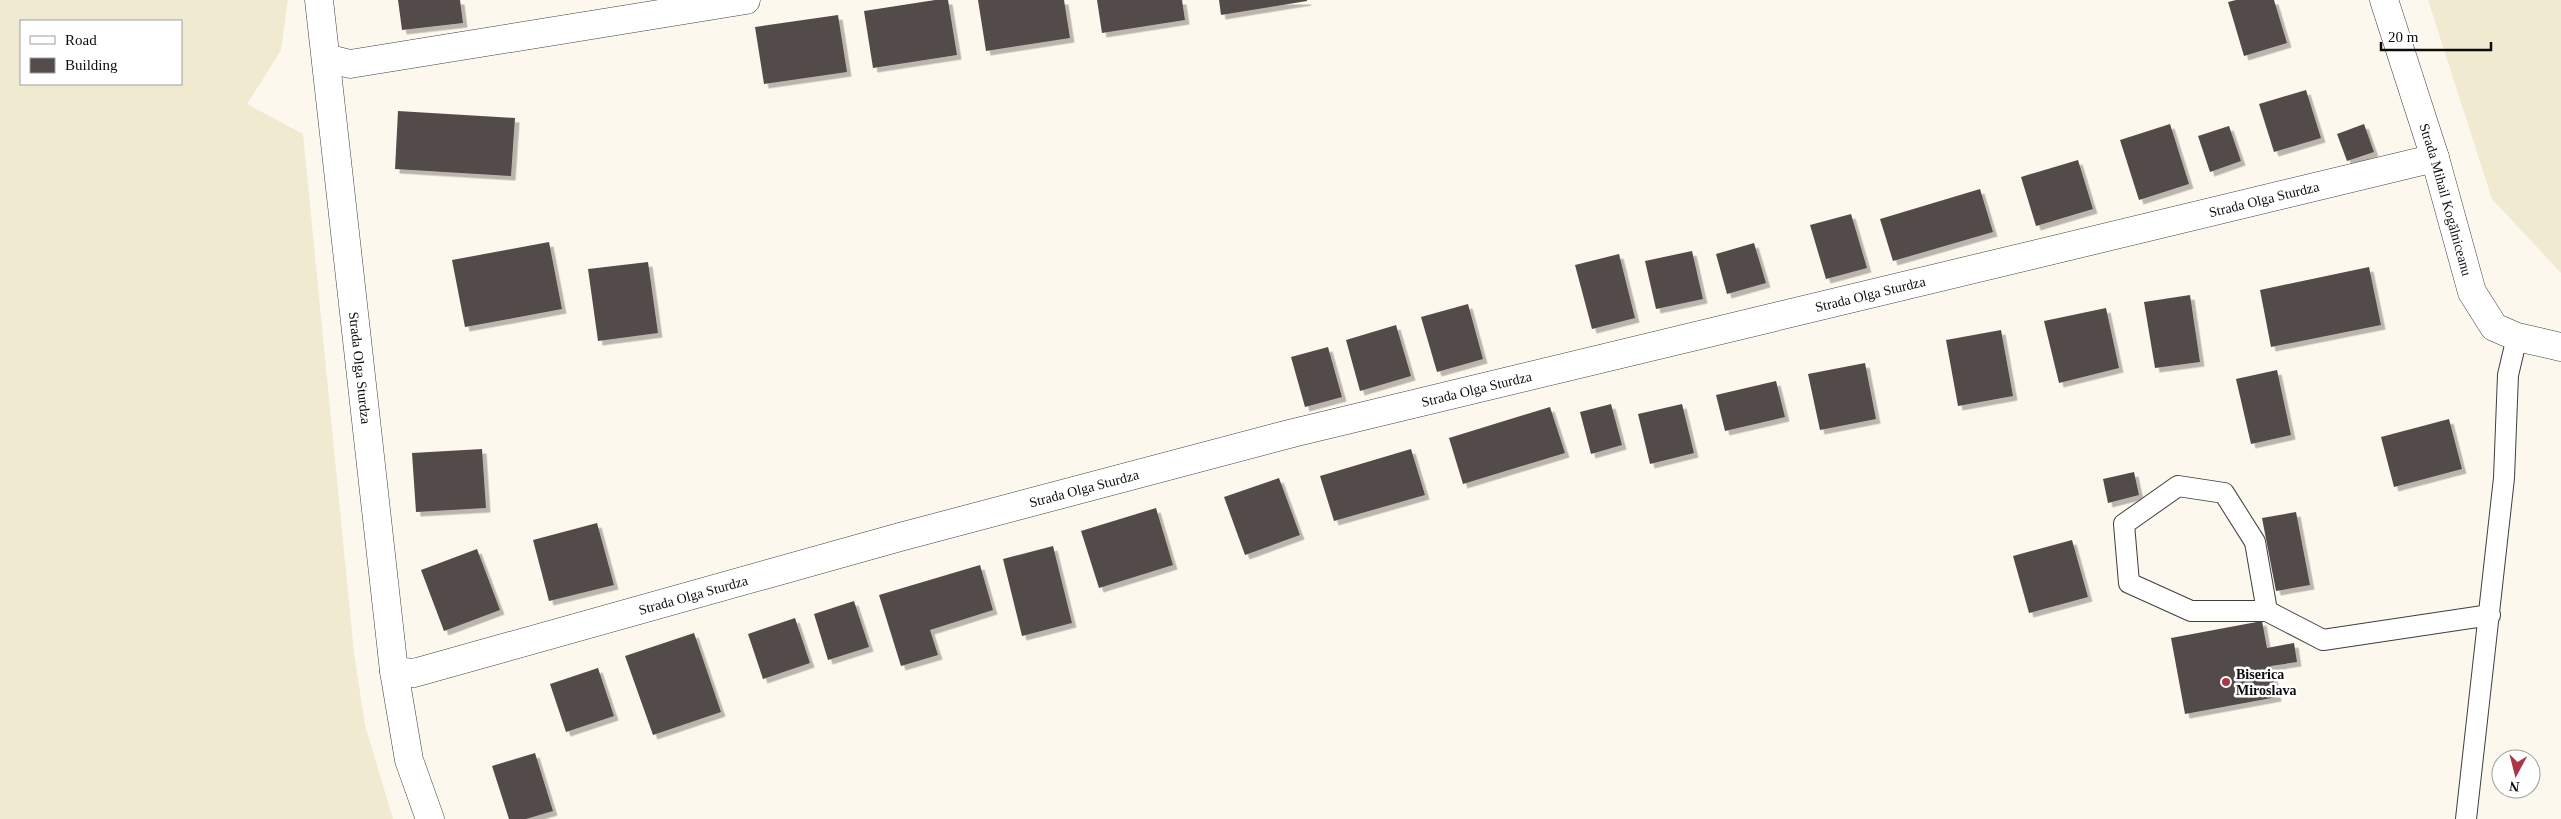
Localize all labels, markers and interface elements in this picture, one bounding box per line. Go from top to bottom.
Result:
legend [20,20,182,85]
scale bar [2381,20,2491,52]
text: 20 m [2388,29,2419,45]
text: Road [65,32,97,48]
text: Building [65,57,118,73]
street label: Strada Mihail Kogălniceanu [2417,121,2475,278]
street label: Strada Olga Sturdza [2207,179,2321,220]
street label: Strada Olga Sturdza [1814,273,1928,315]
street label: Strada Olga Sturdza [346,311,374,425]
street label: Strada Olga Sturdza [1420,368,1534,409]
street label: Strada Olga Sturdza [1027,466,1141,510]
street label: Strada Olga Sturdza [637,572,750,617]
place label: Biserica Miroslava [2236,667,2296,698]
marker: Biserica Miroslava [2220,676,2232,688]
north arrow [2491,749,2541,799]
text: N [2509,778,2520,794]

